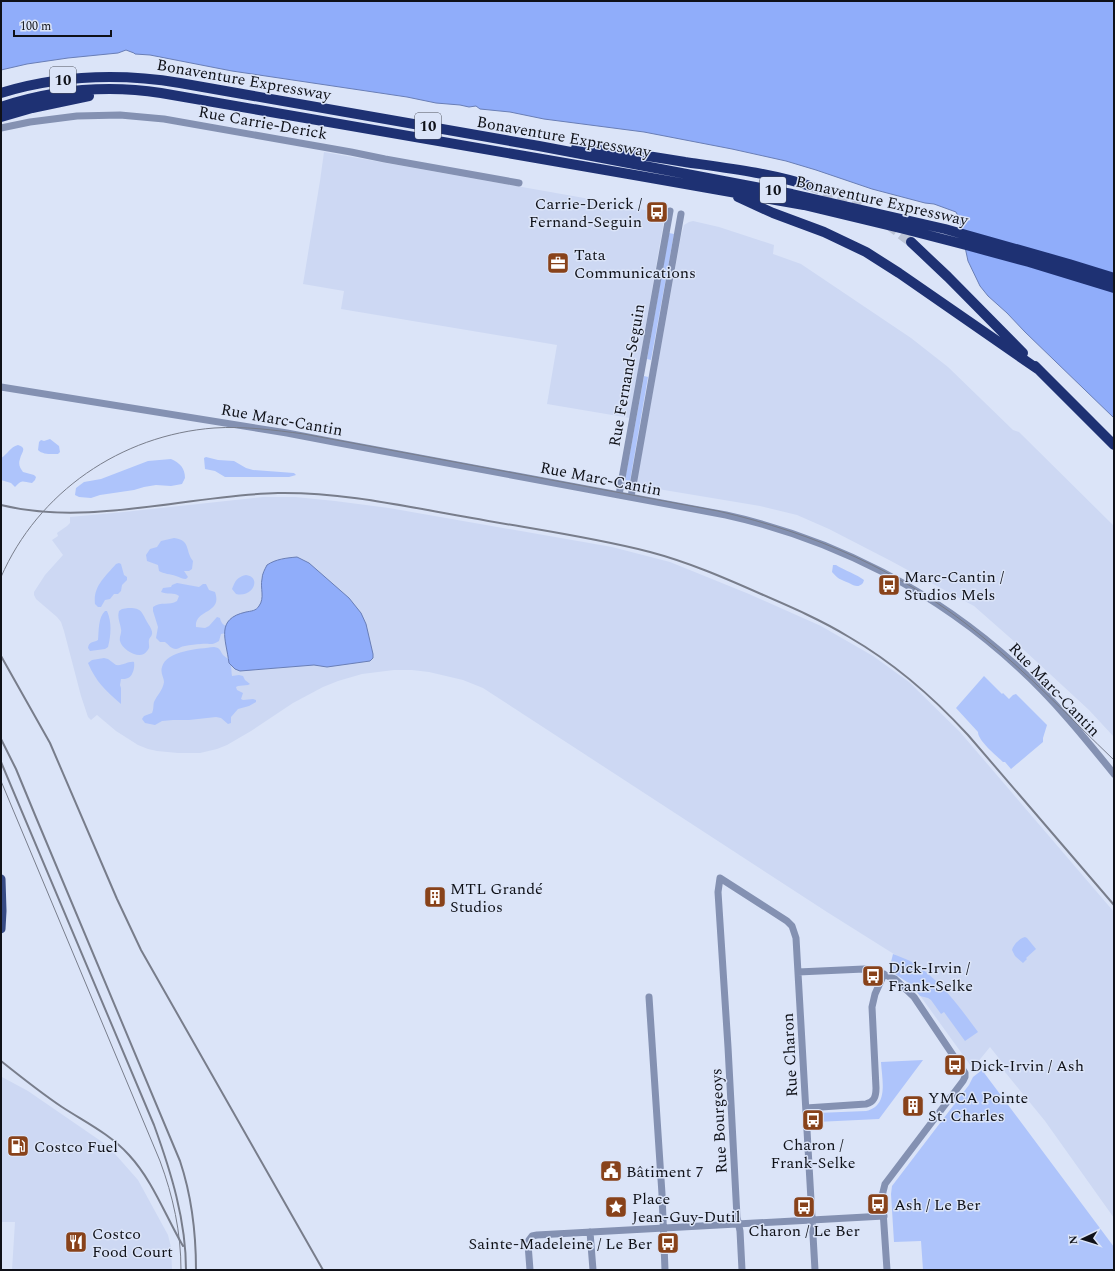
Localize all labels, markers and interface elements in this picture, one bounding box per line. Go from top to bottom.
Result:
scale bar [14,12,111,38]
text: 100 m [20,17,51,36]
street label: Bonaventure Expressway [155,53,334,107]
road number: 10 [50,67,76,93]
street label: Rue Carrie-Derick [197,100,329,146]
street label: Bonaventure Expressway [475,110,654,164]
road number: 10 [415,113,441,139]
street label: Bonaventure Expressway [793,169,972,233]
road number: 10 [760,177,786,203]
place label: Carrie-Derick / Fernand-Seguin [529,192,642,234]
bus stop icon: Carrie-Derick / Fernand-Seguin [644,199,670,225]
place label: Tata Communications [574,243,696,285]
office icon: Tata Communications [545,250,571,276]
street label: Rue Fernand-Seguin [603,302,651,448]
street label: Rue Marc-Cantin [219,397,345,443]
street label: Rue Marc-Cantin [538,455,664,503]
place label: Marc-Cantin / Studios Mels [904,565,1004,607]
bus stop icon: Marc-Cantin / Studios Mels [876,572,902,598]
street label: Rue Marc-Cantin [1003,637,1106,742]
place label: MTL Grandé Studios [450,877,543,919]
building icon: MTL Grandé Studios [422,884,448,910]
place label: Dick-Irvin / Frank-Selke [888,956,973,998]
bus stop icon: Dick-Irvin / Frank-Selke [860,963,886,989]
street label: Rue Charon [776,1012,804,1098]
bus stop icon: Dick-Irvin / Ash [942,1052,968,1078]
place label: Dick-Irvin / Ash [970,1054,1084,1078]
street label: Rue Bourgeoys [704,1068,734,1174]
place label: YMCA Pointe St. Charles [928,1086,1028,1128]
building icon: YMCA Pointe St. Charles [900,1093,926,1119]
bus stop icon: Charon / Frank-Selke [800,1107,826,1133]
fuel station icon: Costco Fuel [5,1133,31,1159]
place label: Charon / Frank-Selke [771,1133,855,1175]
place label: Costco Fuel [34,1135,118,1159]
public building icon: Bâtiment 7 [598,1158,624,1184]
place label: Bâtiment 7 [626,1160,704,1184]
place label: Place Jean-Guy-Dutil [632,1187,741,1229]
bus stop icon: Ash / Le Ber [865,1191,891,1217]
place label: Ash / Le Ber [894,1193,981,1217]
place icon: Place Jean-Guy-Dutil [603,1194,629,1220]
bus stop icon: Charon / Le Ber [791,1194,817,1220]
place label: Charon / Le Ber [748,1219,860,1243]
north arrow [1063,1219,1103,1259]
place label: Costco Food Court [92,1222,173,1264]
restaurant icon: Costco Food Court [63,1229,89,1255]
bus stop icon: Sainte-Madeleine / Le Ber [655,1230,681,1256]
place label: Sainte-Madeleine / Le Ber [468,1232,652,1256]
text: N [1065,1235,1082,1245]

